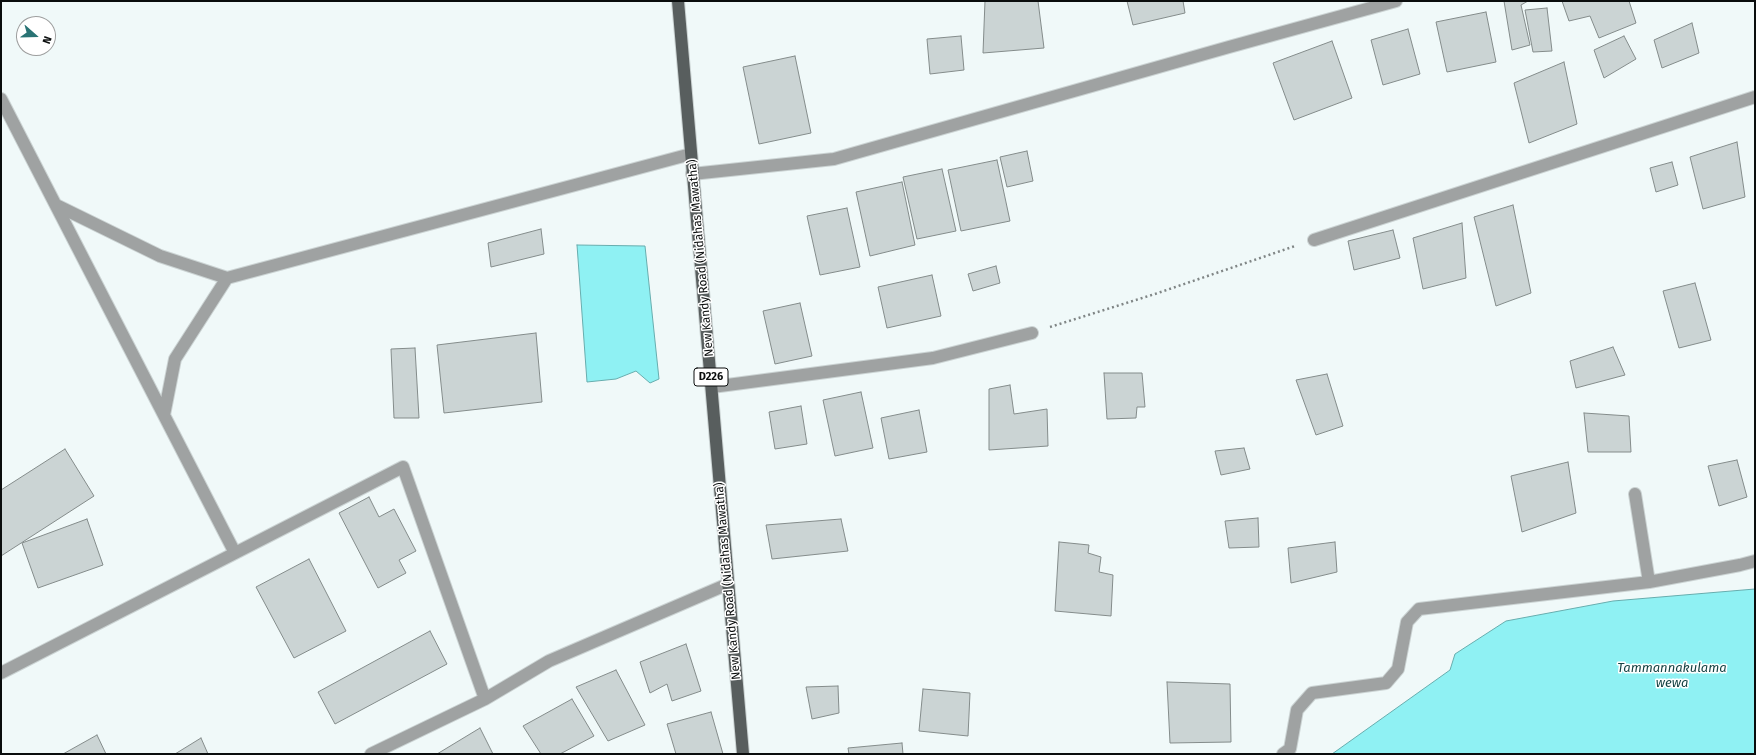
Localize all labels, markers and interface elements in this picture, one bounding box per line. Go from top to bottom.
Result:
north arrow [16,16,56,56]
text: N [39,34,54,46]
street label: New Kandy Road (Nidahas Mawatha) [685,159,717,357]
road number: D226 [694,368,728,386]
street label: New Kandy Road (Nidahas Mawatha) [712,482,744,680]
water label: Tammannakulama wewa [1617,660,1727,691]

